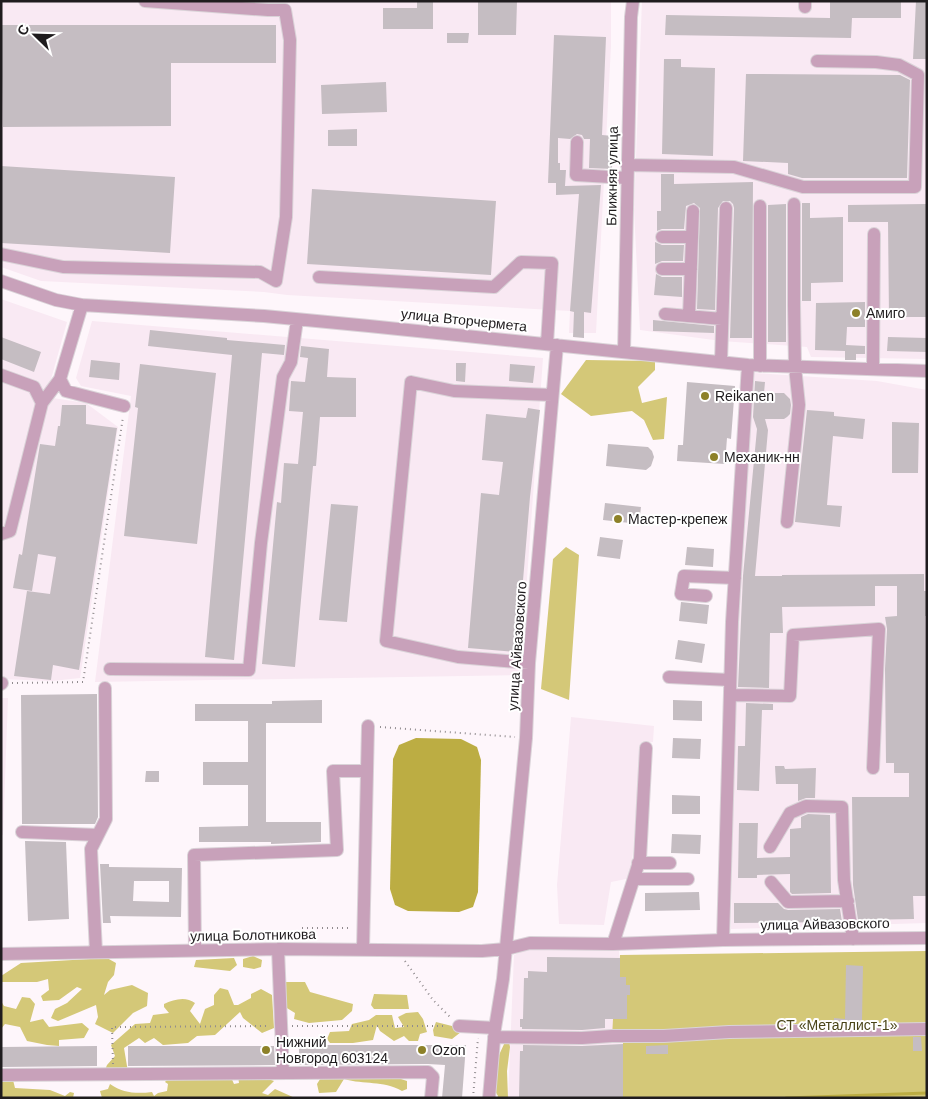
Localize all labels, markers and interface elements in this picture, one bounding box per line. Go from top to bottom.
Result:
north arrow [10,10,60,60]
text: С [14,22,32,38]
street label: Ближняя улица [603,126,621,226]
street label: улица Вторчермета [400,305,528,335]
place label: Амиго [866,305,906,321]
marker: Амиго [850,307,862,319]
place label: Reikanen [715,388,774,404]
marker: Reikanen [699,390,711,402]
place label: Механик-нн [724,449,800,465]
marker: Механик-нн [708,451,720,463]
place label: Мастер-крепеж [628,511,728,527]
marker: Мастер-крепеж [612,513,624,525]
street label: улица Айвазовского [505,581,530,711]
street label: улица Айвазовского [760,915,890,933]
street label: улица Болотникова [190,926,316,944]
park label: СТ «Металлист-1» [777,1017,898,1033]
place label: Нижний Новгород 603124 [276,1034,388,1066]
place label: Ozon [432,1042,465,1058]
marker: Нижний Новгород 603124 [260,1044,272,1056]
marker: Ozon [416,1044,428,1056]

